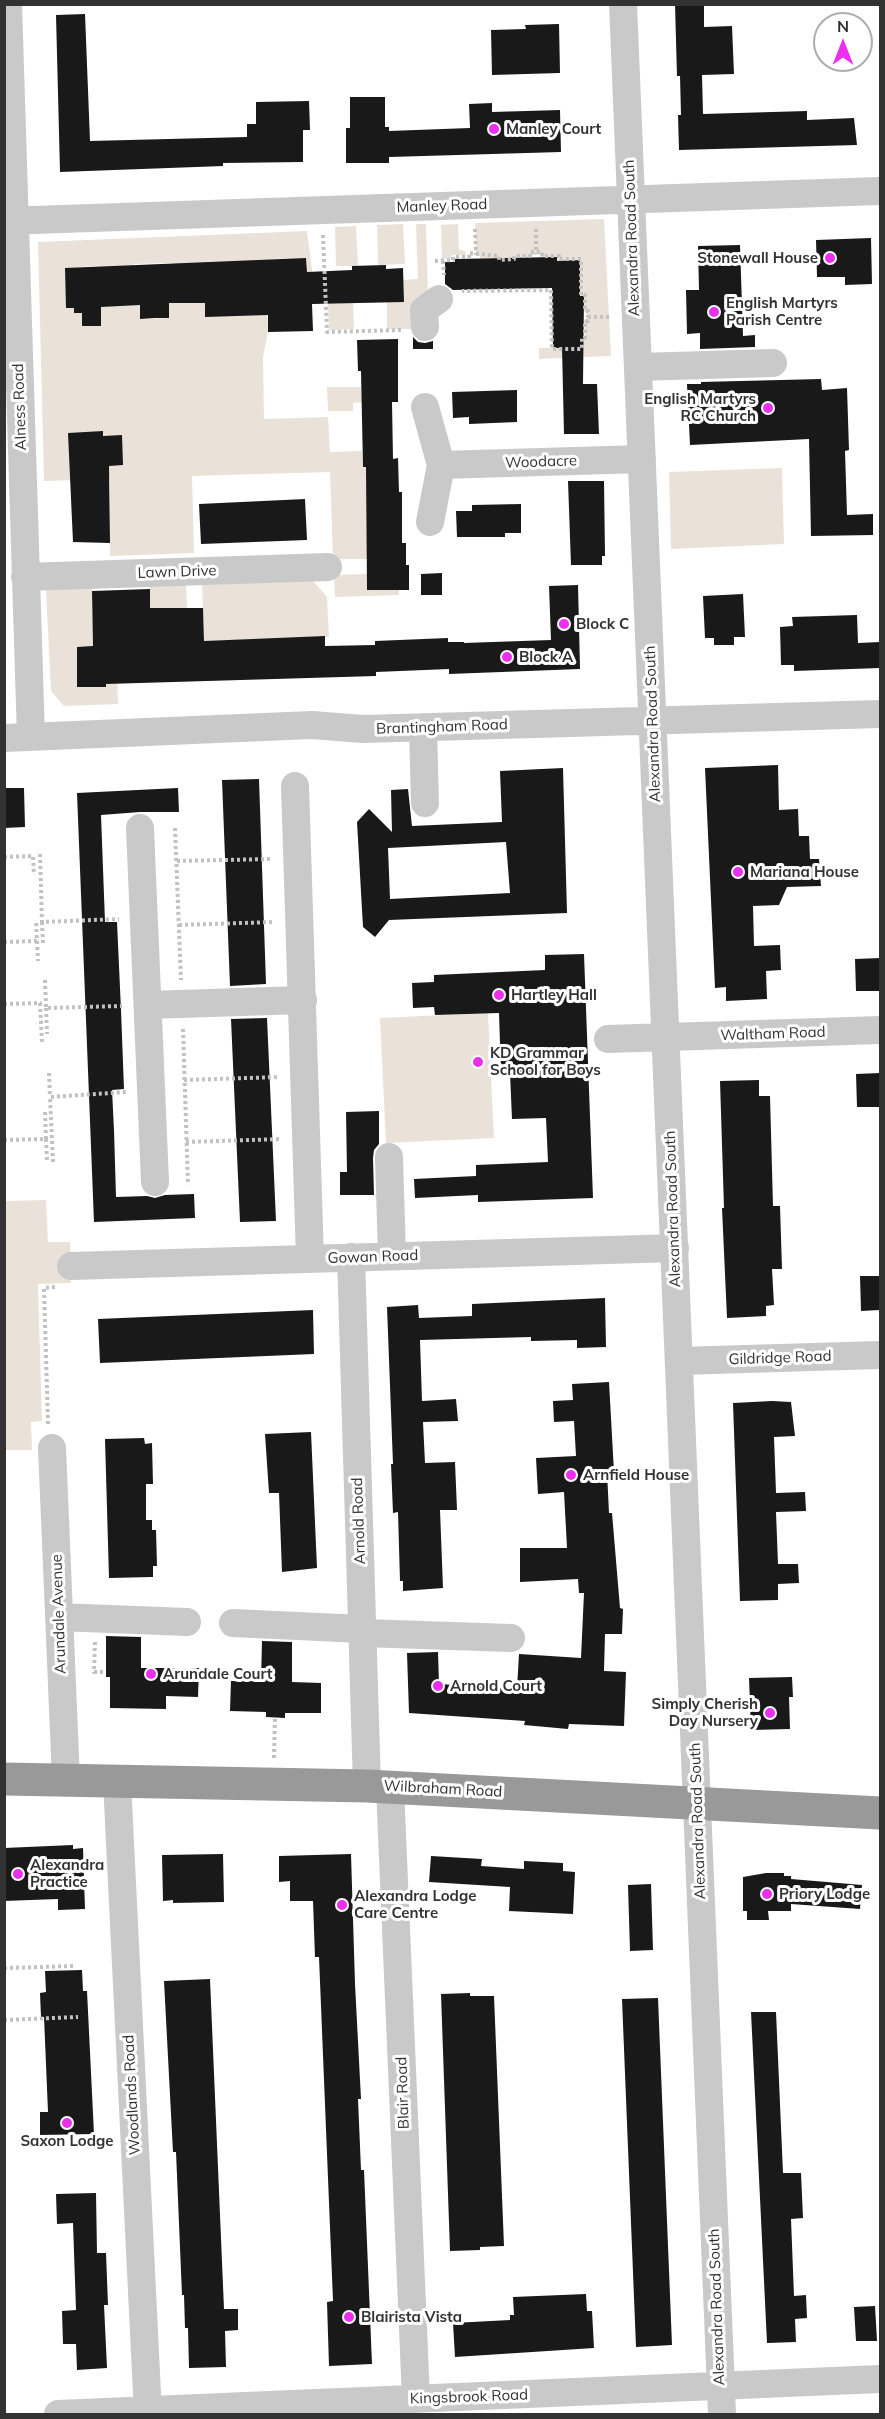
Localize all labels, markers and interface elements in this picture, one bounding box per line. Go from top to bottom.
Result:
north arrow [813,12,873,72]
text: N [837,16,849,36]
place label: Manley Court [506,120,601,138]
marker: Manley Court [487,122,501,136]
street label: Alexandra Road South [620,159,644,317]
street label: Manley Road [396,195,488,217]
place label: Stonewall House [697,249,818,267]
marker: Stonewall House [823,251,837,265]
place label: English Martyrs Parish Centre [726,294,838,329]
marker: English Martyrs Parish Centre [707,305,721,319]
street label: Alness Road [9,363,31,451]
place label: English Martyrs RC Church [644,390,756,425]
marker: English Martyrs RC Church [761,401,775,415]
street label: Woodacre [505,452,577,472]
street label: Lawn Drive [137,562,217,582]
place label: Block C [576,615,629,633]
marker: Block C [557,617,571,631]
street label: Alexandra Road South [641,645,665,803]
place label: Block A [519,648,573,666]
marker: Block A [500,650,514,664]
street label: Brantingham Road [376,716,508,738]
place label: Mariana House [750,863,859,881]
marker: Mariana House [731,865,745,879]
place label: Hartley Hall [511,986,597,1004]
marker: Hartley Hall [492,988,506,1002]
street label: Waltham Road [720,1023,826,1045]
place label: KD Grammar School for Boys [490,1044,601,1079]
marker: KD Grammar School for Boys [471,1055,485,1069]
street label: Alexandra Road South [661,1130,685,1288]
street label: Gowan Road [327,1246,419,1268]
street label: Gildridge Road [728,1347,832,1369]
place label: Arnfield House [583,1466,689,1484]
marker: Arnfield House [564,1468,578,1482]
street label: Arnold Road [348,1477,370,1565]
street label: Arundale Avenue [48,1554,70,1674]
place label: Arundale Court [163,1665,273,1683]
marker: Arundale Court [144,1667,158,1681]
place label: Arnold Court [450,1677,542,1695]
marker: Arnold Court [431,1679,445,1693]
place label: Simply Cherish Day Nursery [652,1695,758,1730]
marker: Simply Cherish Day Nursery [763,1706,777,1720]
street label: Alexandra Road South [686,1742,710,1900]
street label: Wilbraham Road [383,1777,503,1801]
place label: Alexandra Practice [30,1856,104,1891]
marker: Alexandra Practice [11,1867,25,1881]
place label: Priory Lodge [779,1885,870,1903]
place label: Alexandra Lodge Care Centre [354,1887,476,1922]
marker: Priory Lodge [760,1887,774,1901]
marker: Alexandra Lodge Care Centre [335,1898,349,1912]
street label: Woodlands Road [120,2034,144,2156]
street label: Blair Road [393,2056,413,2130]
marker: Saxon Lodge [60,2116,74,2130]
place label: Saxon Lodge [20,2132,114,2150]
street label: Alexandra Road South [705,2228,729,2386]
place label: Blairista Vista [361,2308,462,2326]
marker: Blairista Vista [342,2310,356,2324]
street label: Kingsbrook Road [410,2386,528,2408]

